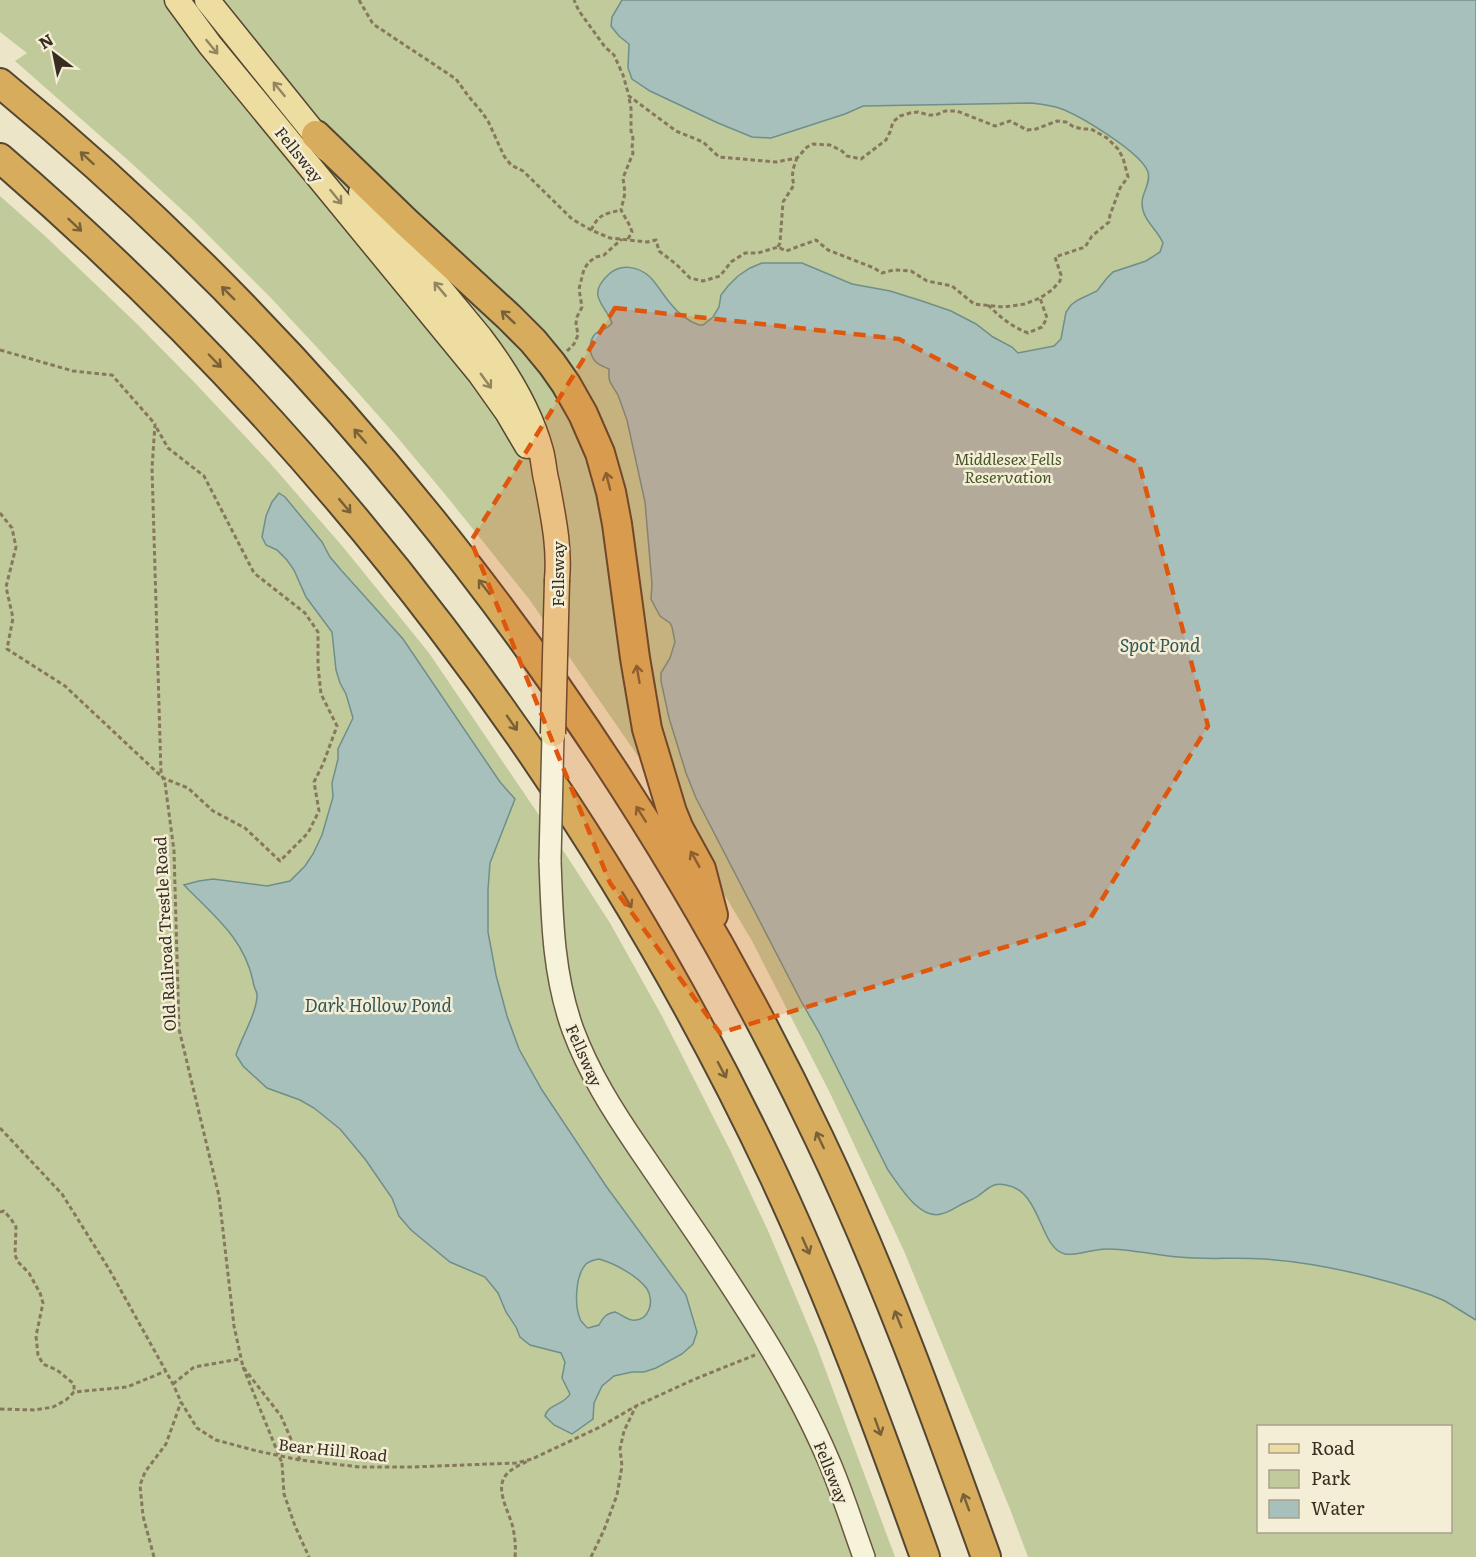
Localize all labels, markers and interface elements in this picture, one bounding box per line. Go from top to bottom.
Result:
north arrow [24,24,84,84]
text: N [33,27,58,54]
one-way arrow [205,39,219,54]
one-way arrow [273,81,286,97]
street label: Fellsway [270,121,331,188]
one-way arrow [80,151,95,165]
one-way arrow [329,189,342,205]
one-way arrow [67,218,82,232]
one-way arrow [433,282,447,297]
one-way arrow [221,285,236,300]
one-way arrow [501,310,516,324]
one-way arrow [207,354,222,369]
one-way arrow [479,373,492,389]
one-way arrow [354,428,367,444]
park label: Middlesex Fells Reservation [954,446,1062,488]
one-way arrow [602,472,613,491]
one-way arrow [338,498,352,513]
street label: Fellsway [545,540,569,607]
one-way arrow [477,580,490,596]
water label: Spot Pond [1120,631,1201,658]
one-way arrow [632,664,643,684]
one-way arrow [506,715,518,731]
one-way arrow [635,806,647,823]
street label: Old Railroad Trestle Road [147,836,181,1032]
one-way arrow [689,851,701,868]
one-way arrow [621,891,633,908]
water label: Dark Hollow Pond [304,991,453,1018]
street label: Fellsway [561,1020,610,1091]
one-way arrow [717,1061,728,1079]
one-way arrow [814,1132,826,1150]
one-way arrow [801,1237,812,1255]
one-way arrow [892,1310,903,1329]
one-way arrow [874,1418,885,1436]
legend [1257,1425,1452,1533]
street label: Bear Hill Road [277,1431,389,1467]
text: Road [1311,1434,1355,1461]
street label: Fellsway [809,1437,856,1508]
text: Park [1311,1464,1352,1491]
one-way arrow [960,1493,971,1512]
text: Water [1311,1494,1365,1521]

